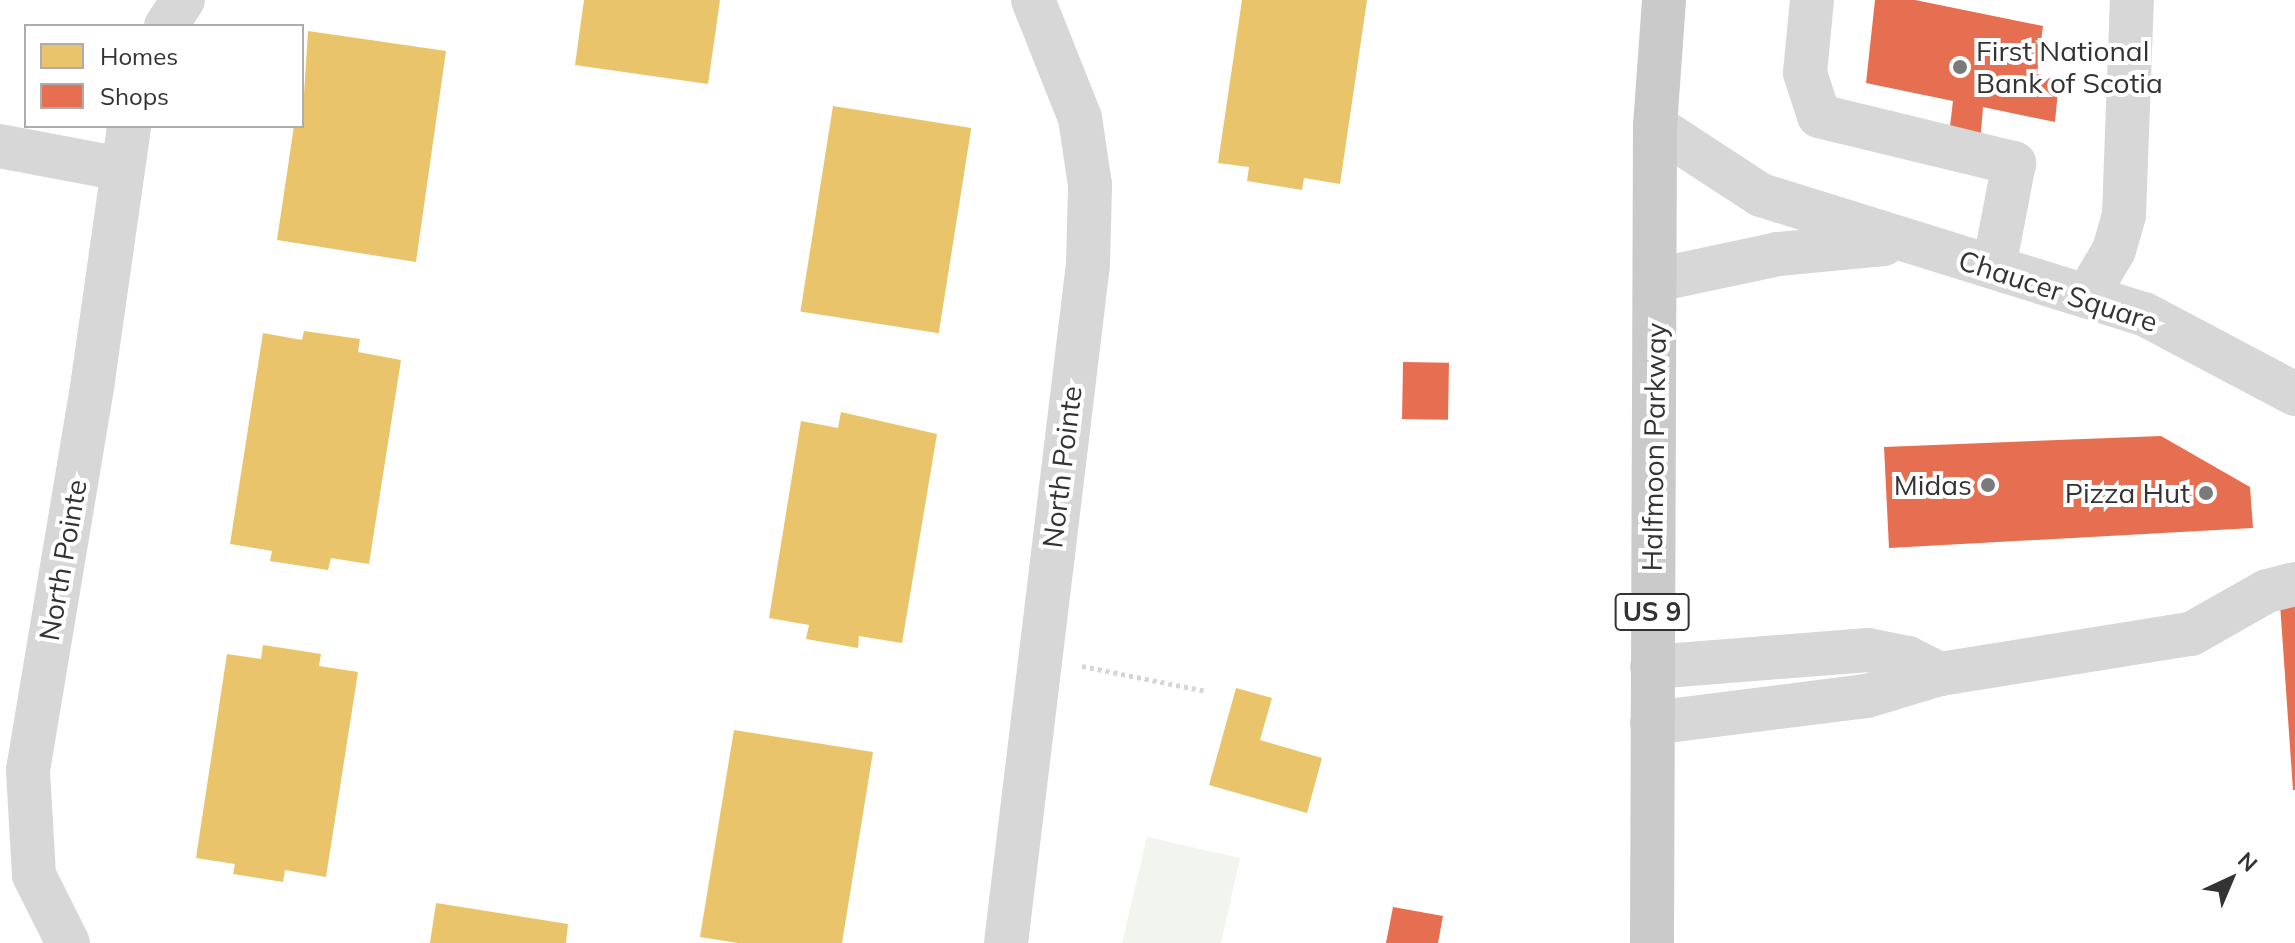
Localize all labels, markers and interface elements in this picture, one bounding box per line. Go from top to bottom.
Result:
legend [24,24,304,128]
place label: First National Bank of Scotia [1976,34,2163,100]
text: Homes [100,41,178,71]
marker: First National Bank of Scotia [1951,58,1969,76]
text: Shops [100,81,169,111]
street label: Chaucer Square [1954,243,2162,339]
street label: Halfmoon Parkway [1635,322,1673,572]
street label: North Pointe [1035,384,1089,550]
place label: Midas [1894,468,1972,502]
marker: Midas [1979,476,1997,494]
place label: Pizza Hut [2065,476,2190,510]
street label: North Pointe [32,477,94,643]
marker: Pizza Hut [2197,484,2215,502]
road number: US 9 [1614,590,1690,634]
north arrow [2191,839,2271,919]
text: N [2232,846,2263,878]

